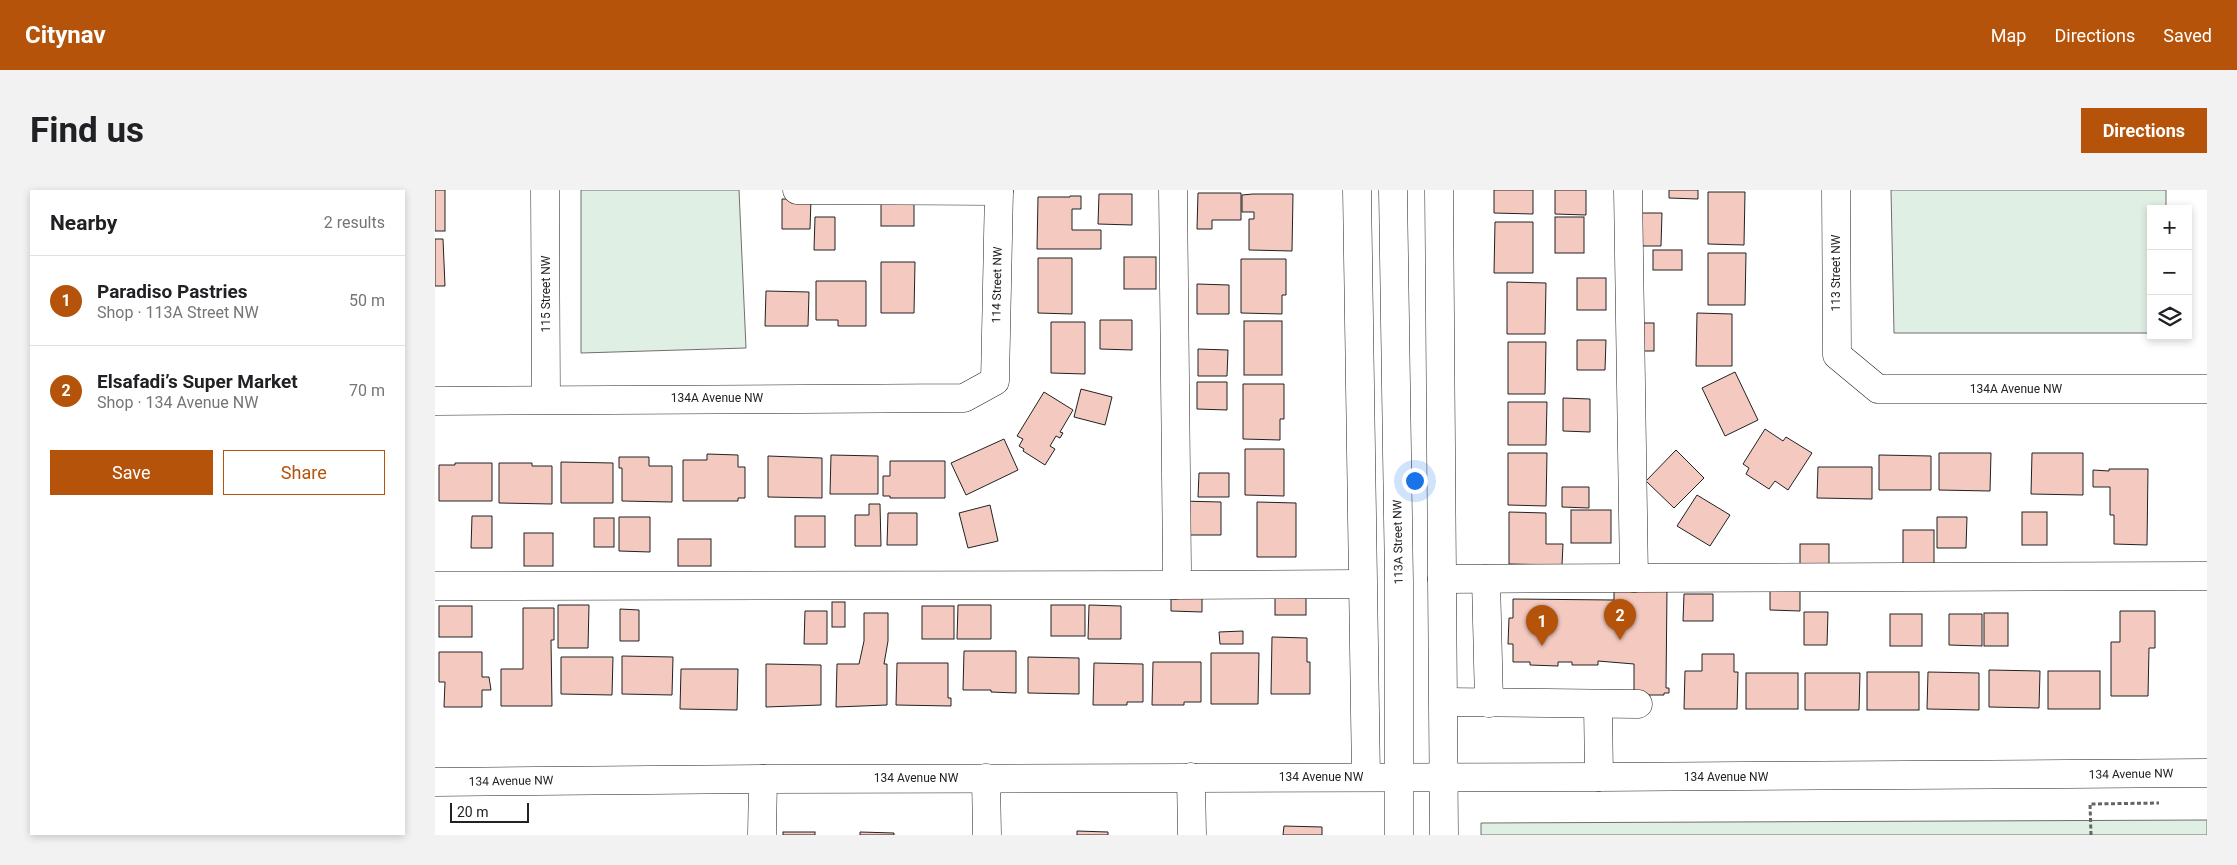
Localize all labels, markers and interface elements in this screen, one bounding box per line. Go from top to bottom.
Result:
text: Citynav [25,21,106,49]
text: Map [1991,25,2026,46]
text: Directions [2054,25,2135,46]
text: Saved [2163,25,2212,46]
button: Directions [2081,108,2207,153]
text: Find us [30,110,144,151]
map controls [2147,205,2192,340]
button: + [2147,205,2192,250]
text: Nearby [50,211,117,235]
text: 2 results [324,213,385,232]
street label: 113 Street NW [1829,234,1843,312]
street label: 114 Street NW [989,246,1005,324]
button: − [2147,250,2192,295]
street label: 115 Street NW [539,255,553,333]
text: Paradiso Pastries [97,280,248,303]
text: 1 [61,291,71,310]
text: 50 m [349,291,385,310]
button: layers [2147,295,2192,340]
text: Shop · 113A Street NW [97,303,259,322]
text: Elsafadi’s Super Market [97,370,298,393]
text: 2 [61,381,71,400]
text: 70 m [349,381,385,400]
street label: 134A Avenue NW [1970,382,2063,396]
street label: 134A Avenue NW [671,391,764,405]
text: Shop · 134 Avenue NW [97,393,258,412]
button: Save [50,450,213,495]
button: Share [223,450,385,495]
your location [1402,468,1428,494]
street label: 113A Street NW [1390,499,1406,585]
pin: 2 [1604,599,1636,640]
pin: 1 [1526,605,1558,646]
street label: 134 Avenue NW [2089,766,2174,782]
street label: 134 Avenue NW [1279,770,1364,784]
street label: 134 Avenue NW [1684,770,1769,784]
street label: 134 Avenue NW [874,771,959,785]
street label: 134 Avenue NW [469,773,554,789]
scale bar [450,800,529,823]
text: 20 m [457,804,489,820]

